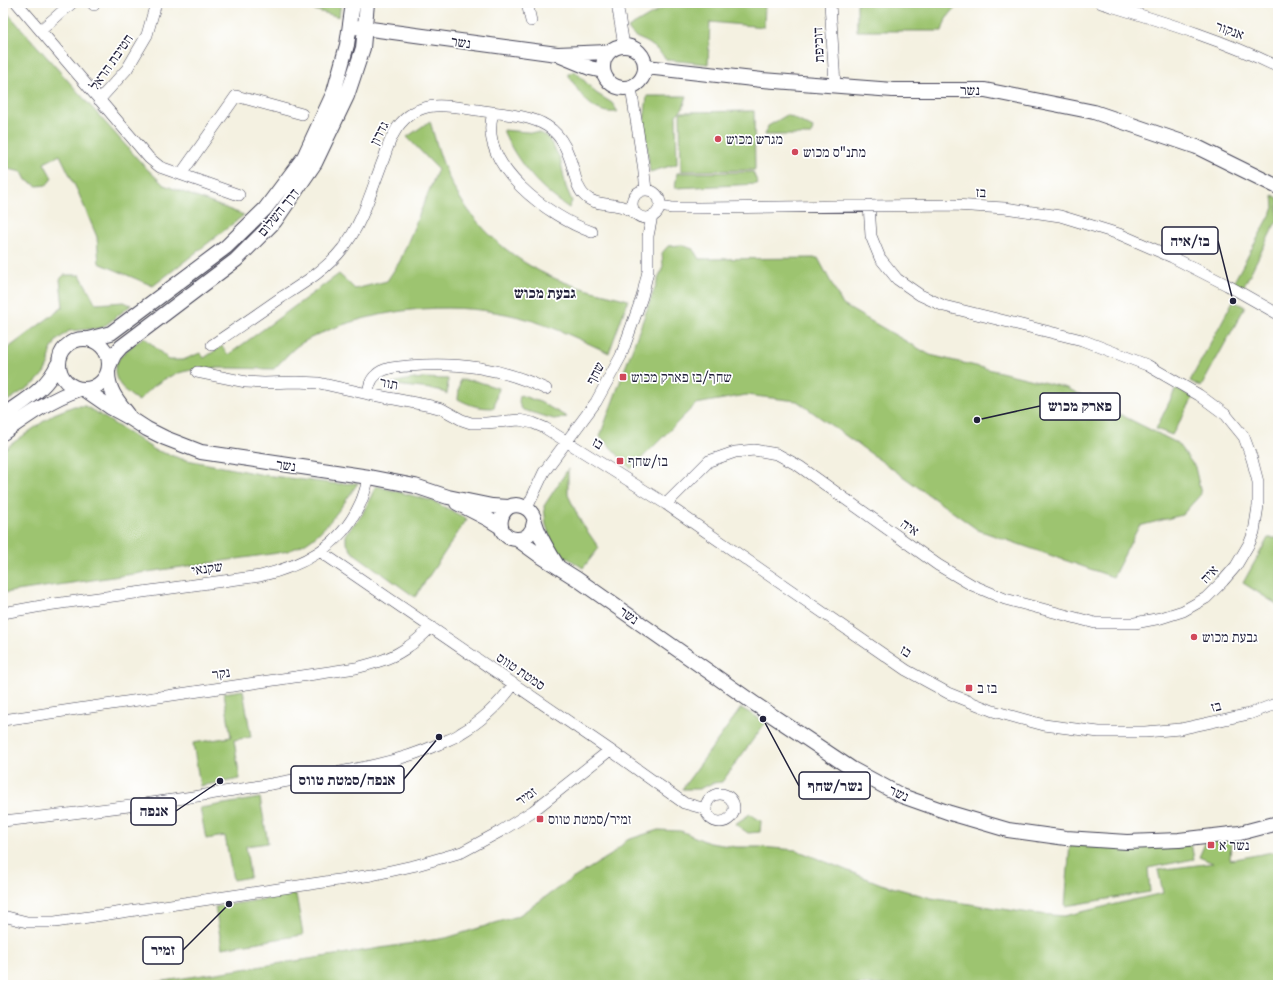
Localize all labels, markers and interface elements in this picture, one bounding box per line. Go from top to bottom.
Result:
street label: אנקור [1213,16,1247,44]
street label: דוכיפת [807,27,829,63]
street label: חטיבת הראל [84,30,138,94]
street label: נשר [450,31,472,53]
street label: נשר [960,80,980,100]
street label: גדרון [364,117,394,149]
place label: מגרש מכוש [726,129,783,149]
marker: מגרש מכוש [713,134,723,144]
place label: מתנ"ס מכוש [803,142,866,162]
marker: מתנ"ס מכוש [790,147,800,157]
street label: בז [975,182,987,202]
street label: דרך השלום [252,184,304,240]
callout: בז/איה [1162,227,1218,254]
text: בז/איה [1170,230,1210,251]
district label: גבעת מכוש [514,282,576,303]
street label: שחף [581,358,609,388]
place label: שחף/בז פארק מכוש [631,367,732,387]
street label: תור [378,372,400,394]
marker: שחף/בז פארק מכוש [618,372,628,382]
callout: פארק מכוש [1040,393,1120,420]
text: פארק מכוש [1048,395,1112,416]
street label: בז [588,432,608,454]
place label: בז/שחף [628,451,668,471]
street label: נשר [275,454,297,476]
marker: בז/שחף [615,456,625,466]
street label: איה [897,513,923,541]
street label: שקנאי [190,556,224,580]
street label: איה [1195,560,1223,588]
street label: נשר [615,601,643,629]
place label: גבעת מכוש [1202,627,1258,647]
marker: גבעת מכוש [1189,632,1199,642]
street label: בז [896,640,916,662]
street label: סמטת טווס [492,647,550,695]
street label: נקר [211,662,231,684]
place label: בז ב [977,678,997,698]
marker: בז ב [964,683,974,693]
street label: בז [1209,695,1224,717]
callout: אנפה/סמטת טווס [291,766,404,793]
text: אנפה/סמטת טווס [298,769,396,790]
callout: נשר/שחף [799,772,870,799]
text: נשר/שחף [808,775,862,796]
street label: נשר [886,780,912,806]
street label: זמיר [512,782,540,810]
callout: אנפה [131,798,176,825]
text: אנפה [140,800,168,821]
place label: זמיר/סמטת טווס [548,809,631,829]
marker: זמיר/סמטת טווס [535,814,545,824]
place label: נשר א [1219,835,1249,855]
marker: נשר א [1206,840,1216,850]
callout: זמיר [143,937,183,964]
text: זמיר [151,939,175,960]

